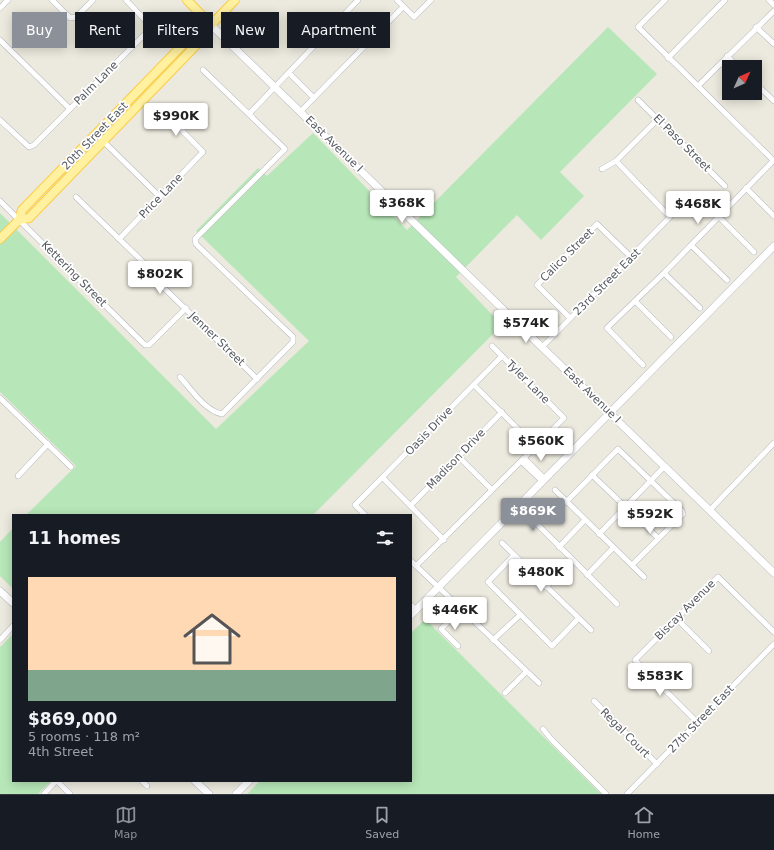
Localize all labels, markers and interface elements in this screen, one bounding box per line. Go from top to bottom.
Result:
chip: Buy [12,12,67,48]
chip: Rent [75,12,135,48]
chip: Filters [143,12,213,48]
chip: New [221,12,279,48]
chip: Apartment [287,12,390,48]
street label: Palm Lane [71,58,121,108]
north arrow [722,60,762,100]
map controls [722,60,762,100]
street label: 20th Street East [59,99,131,173]
pin: $990K [148,103,204,137]
text: $990K [153,108,199,123]
street label: El Paso Street [651,112,714,175]
street label: East Avenue I [303,113,365,175]
street label: Price Lane [137,171,186,221]
pin: $368K [374,190,430,224]
pin: $468K [670,191,726,225]
text: $368K [379,195,425,210]
text: $468K [675,196,721,211]
street label: Calico Street [538,225,597,284]
street label: Kettering Street [39,239,110,310]
street label: 23rd Street East [571,245,644,318]
pin: $802K [132,261,188,295]
text: $802K [137,266,183,281]
street label: Jenner Street [186,309,248,369]
pin: $574K [498,310,554,344]
text: $574K [503,315,549,330]
street label: Tyler Lane [503,357,553,407]
street label: East Avenue I [561,364,623,426]
street label: Oasis Drive [403,404,456,458]
street label: Madison Drive [424,426,488,492]
pin: $560K [513,428,569,462]
text: $560K [518,433,564,448]
pin: $869K [505,498,561,532]
pin: $592K [622,501,678,535]
text: $869K [510,503,556,518]
text: $592K [627,506,673,521]
icon: filters [374,527,396,549]
text: 11 homes [28,528,121,548]
pin: $480K [513,559,569,593]
text: $480K [518,564,564,579]
street label: Biscay Avenue [652,577,718,643]
pin: $446K [427,597,483,631]
text: $446K [432,602,478,617]
icon: home [176,603,248,675]
pin: $583K [632,663,688,697]
text: $583K [637,668,683,683]
street label: 27th Street East [665,682,737,756]
street label: Regal Court [598,706,653,761]
text: $869,000 [28,709,117,729]
text: 5 rooms · 118 m² [28,729,140,744]
text: 4th Street [28,744,93,759]
tab: Map [114,804,137,841]
tab: Saved [365,804,399,841]
tab: Home [627,804,660,841]

